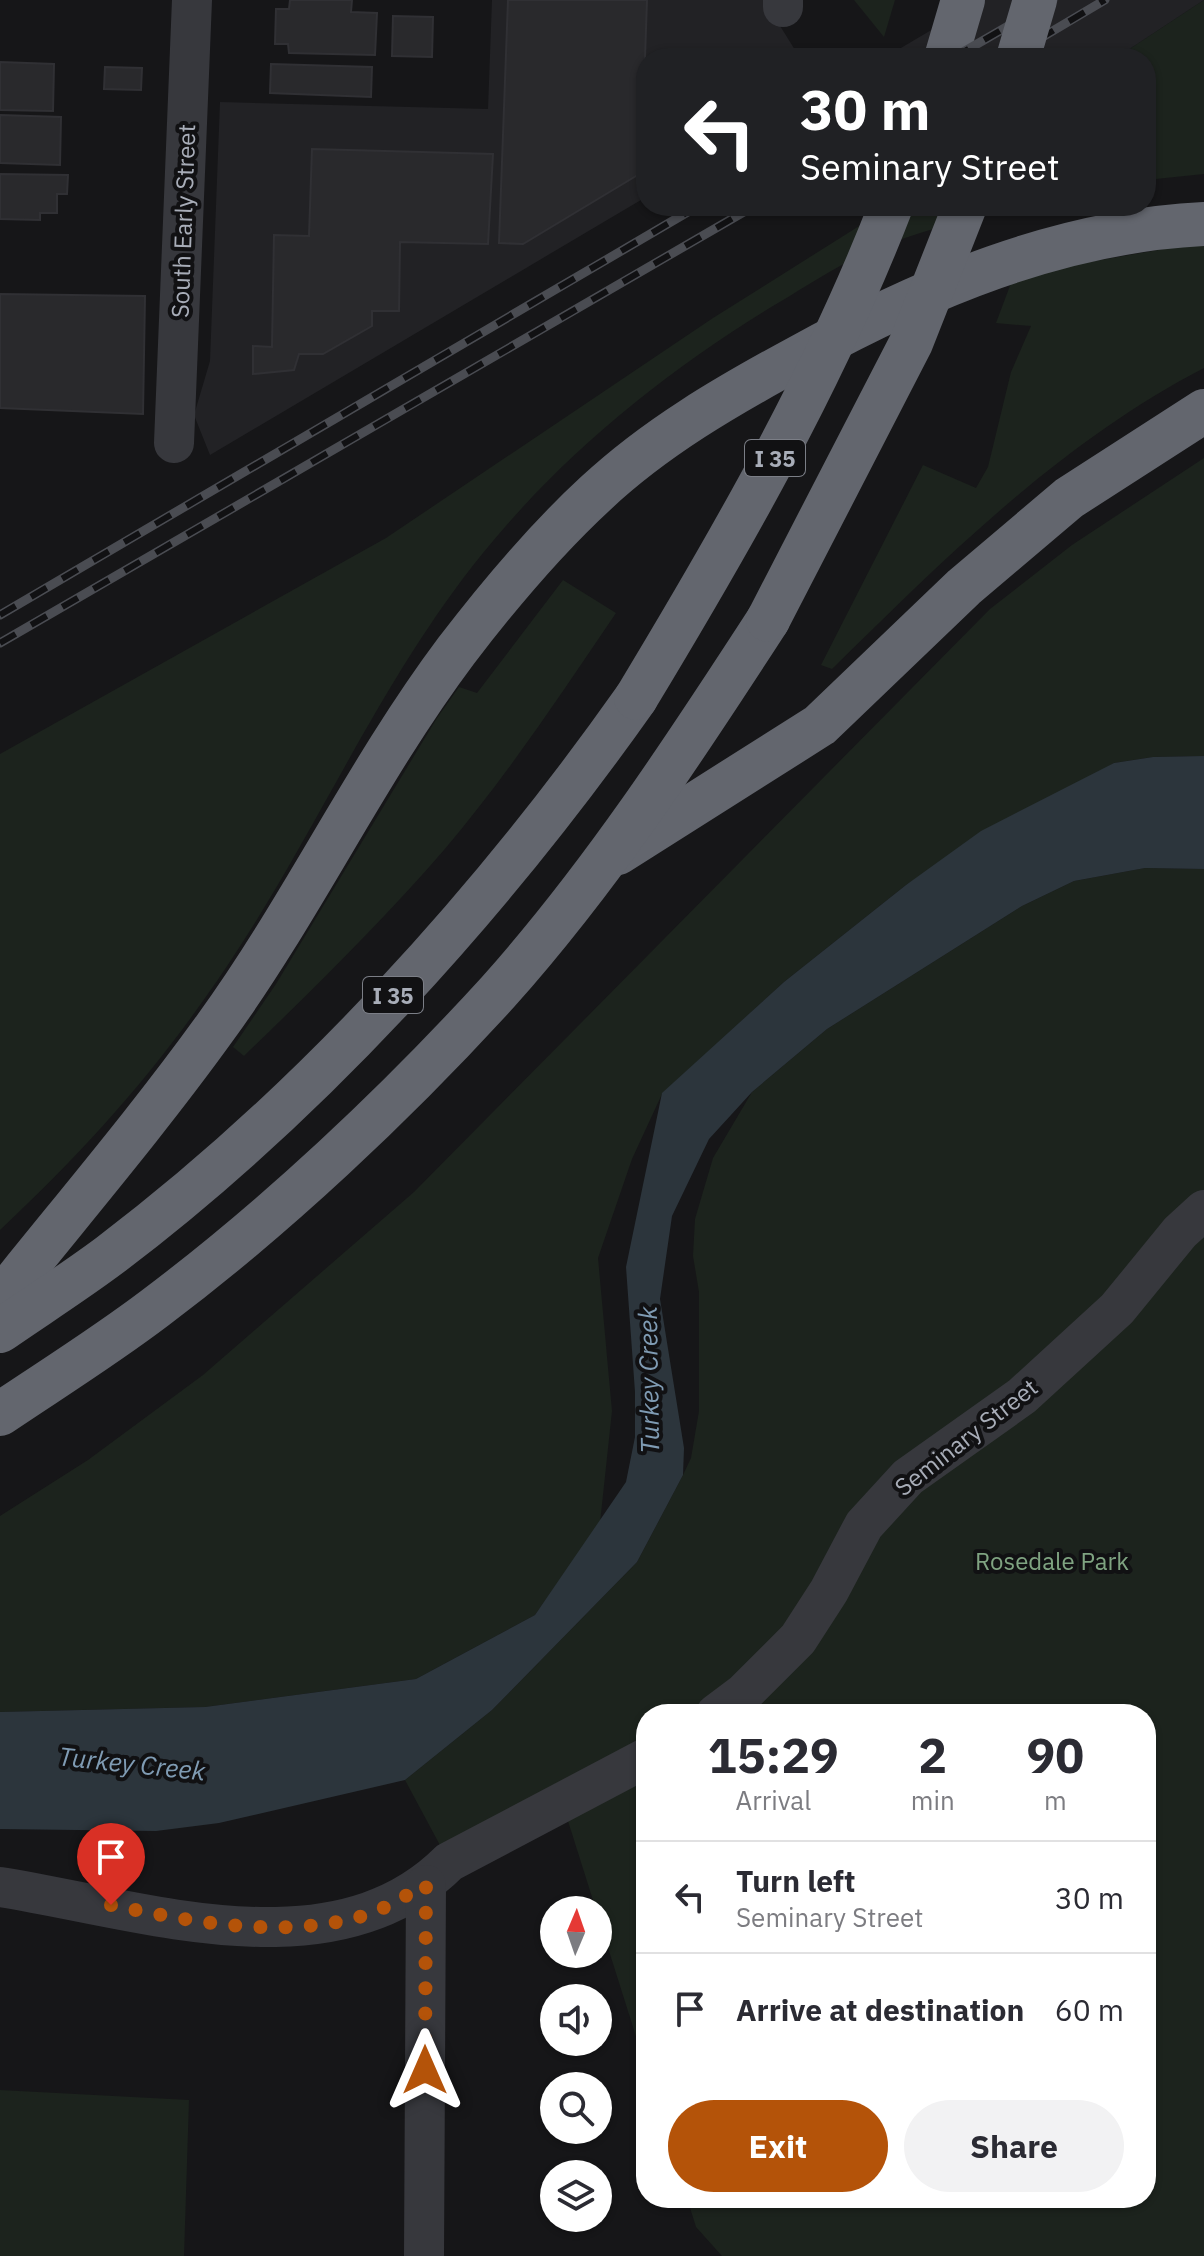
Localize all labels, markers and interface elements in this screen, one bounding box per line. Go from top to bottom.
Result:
text: 30 m [800,73,930,145]
icon: left [668,80,772,184]
street label: South Early Street [164,123,202,319]
text: Seminary Street [800,143,1060,190]
road number: I 35 [745,440,805,476]
road number: I 35 [363,977,423,1013]
water label: Turkey Creek [630,1306,666,1454]
street label: Seminary Street [888,1371,1044,1503]
park label: Rosedale Park [975,1545,1129,1577]
text: 15:29 [708,1724,839,1786]
text: 2 [918,1724,947,1786]
text: 90 [1027,1724,1084,1786]
water label: Turkey Creek [57,1738,207,1788]
text: Arrival [735,1783,811,1817]
text: min [911,1783,955,1817]
text: m [1044,1783,1067,1817]
pin [77,1823,145,1905]
icon: arrive [89,1835,133,1879]
text: Turn left [736,1861,855,1900]
icon: left [668,1875,712,1919]
text: 30 m [1055,1878,1124,1917]
north arrow [540,1896,612,1968]
map controls [540,1896,612,2232]
text: Seminary Street [736,1900,923,1934]
button: sound [540,1984,612,2056]
icon: arrive [668,1987,712,2031]
text: Arrive at destination [736,1990,1024,2029]
text: 60 m [1055,1990,1124,2029]
position arrow [383,2028,467,2112]
button: search [540,2072,612,2144]
button: Exit [668,2100,888,2192]
button: Share [904,2100,1124,2192]
button: layers [540,2160,612,2232]

